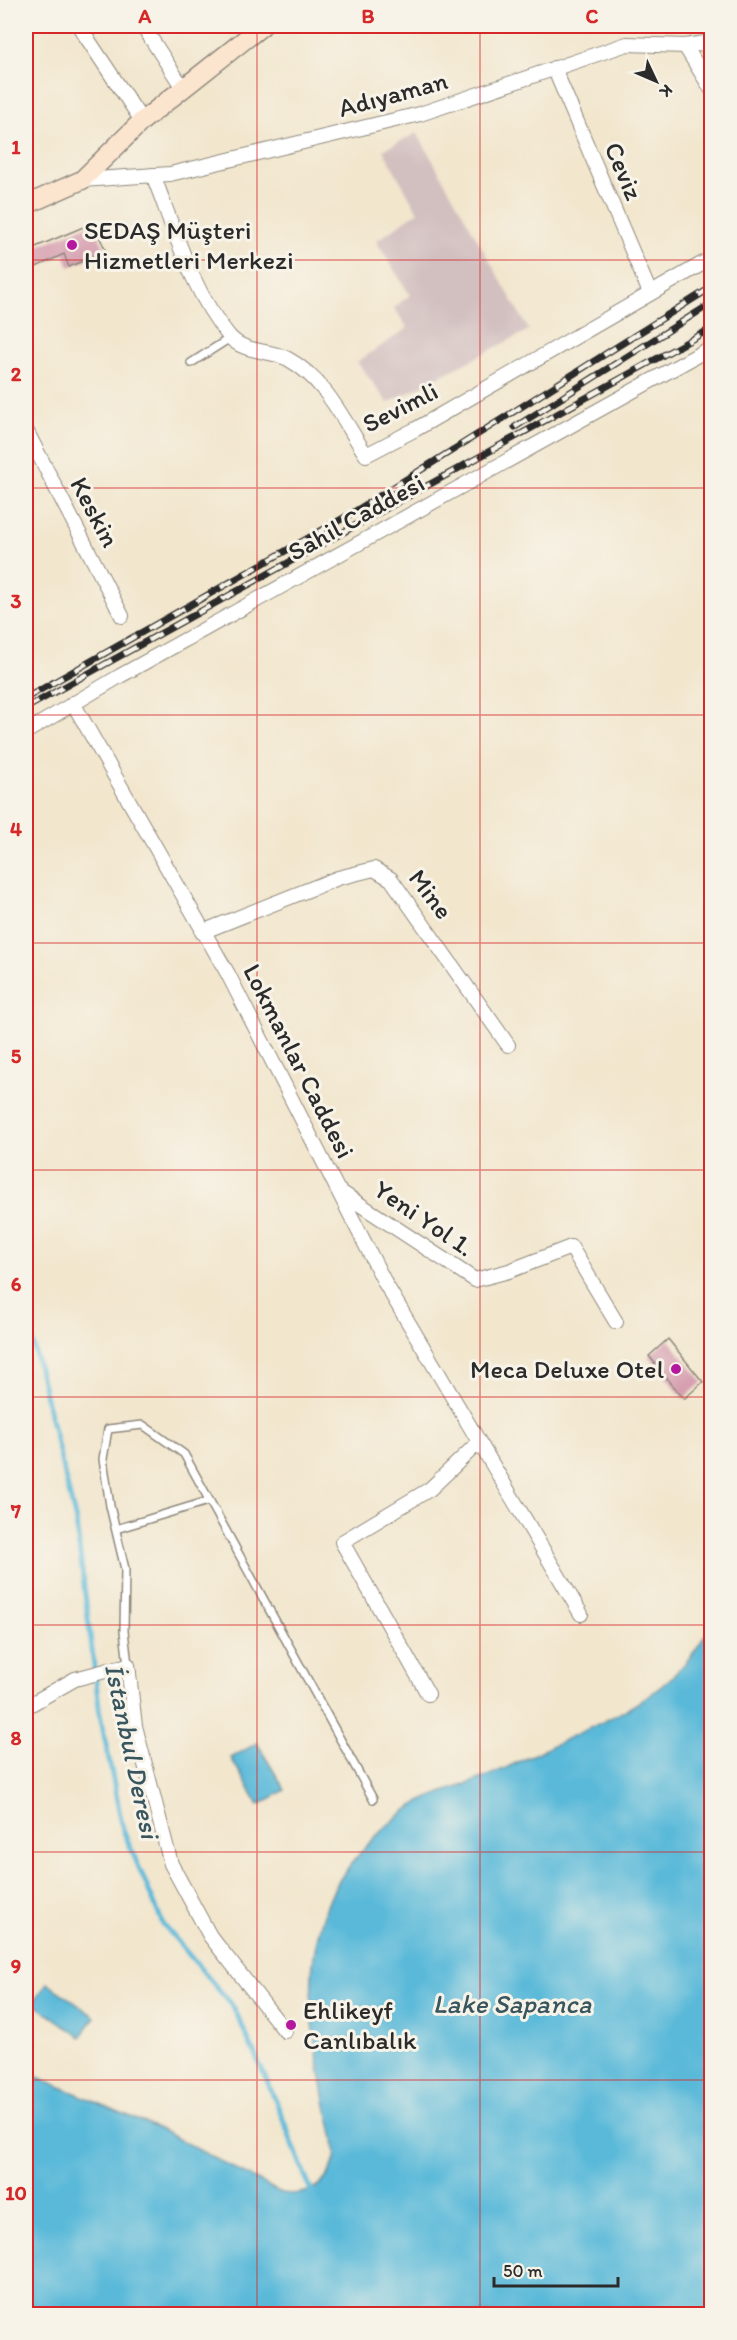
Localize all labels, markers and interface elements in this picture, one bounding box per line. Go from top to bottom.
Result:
text: A [138,4,152,28]
text: B [362,4,375,28]
text: C [586,4,599,28]
north arrow [626,51,686,111]
street label: Adıyaman [335,64,451,124]
text: K [656,81,677,102]
text: 1 [11,135,21,159]
street label: Ceviz [598,137,650,205]
place label: SEDAŞ Müşteri Hizmetleri Merkezi [84,214,294,276]
marker: SEDAŞ Müşteri Hizmetleri Merkezi [65,238,79,252]
text: 2 [11,362,22,386]
street label: Sevimli [357,374,443,440]
street label: Sahil Caddesi [282,466,430,568]
street label: Keskin [63,471,127,553]
text: 3 [11,589,22,613]
text: 4 [10,817,22,841]
street label: Mine [402,863,460,925]
street label: Lokmanlar Caddesi [236,958,362,1164]
text: 5 [11,1044,22,1068]
street label: Yeni Yol 1. [368,1173,480,1263]
text: 6 [11,1272,22,1296]
place label: Meca Deluxe Otel [470,1353,664,1385]
marker: Meca Deluxe Otel [669,1362,683,1376]
text: 7 [10,1499,21,1523]
water label: İstanbul Deresi [98,1661,168,1844]
text: 8 [11,1726,22,1750]
text: 9 [11,1954,21,1978]
water label: Lake Sapanca [433,1987,592,2020]
place label: Ehlikeyf Canlıbalık [303,1994,417,2056]
marker: Ehlikeyf Canlıbalık [284,2018,298,2032]
text: 10 [5,2181,27,2205]
scale bar [494,2250,618,2288]
text: 50 m [503,2260,543,2282]

